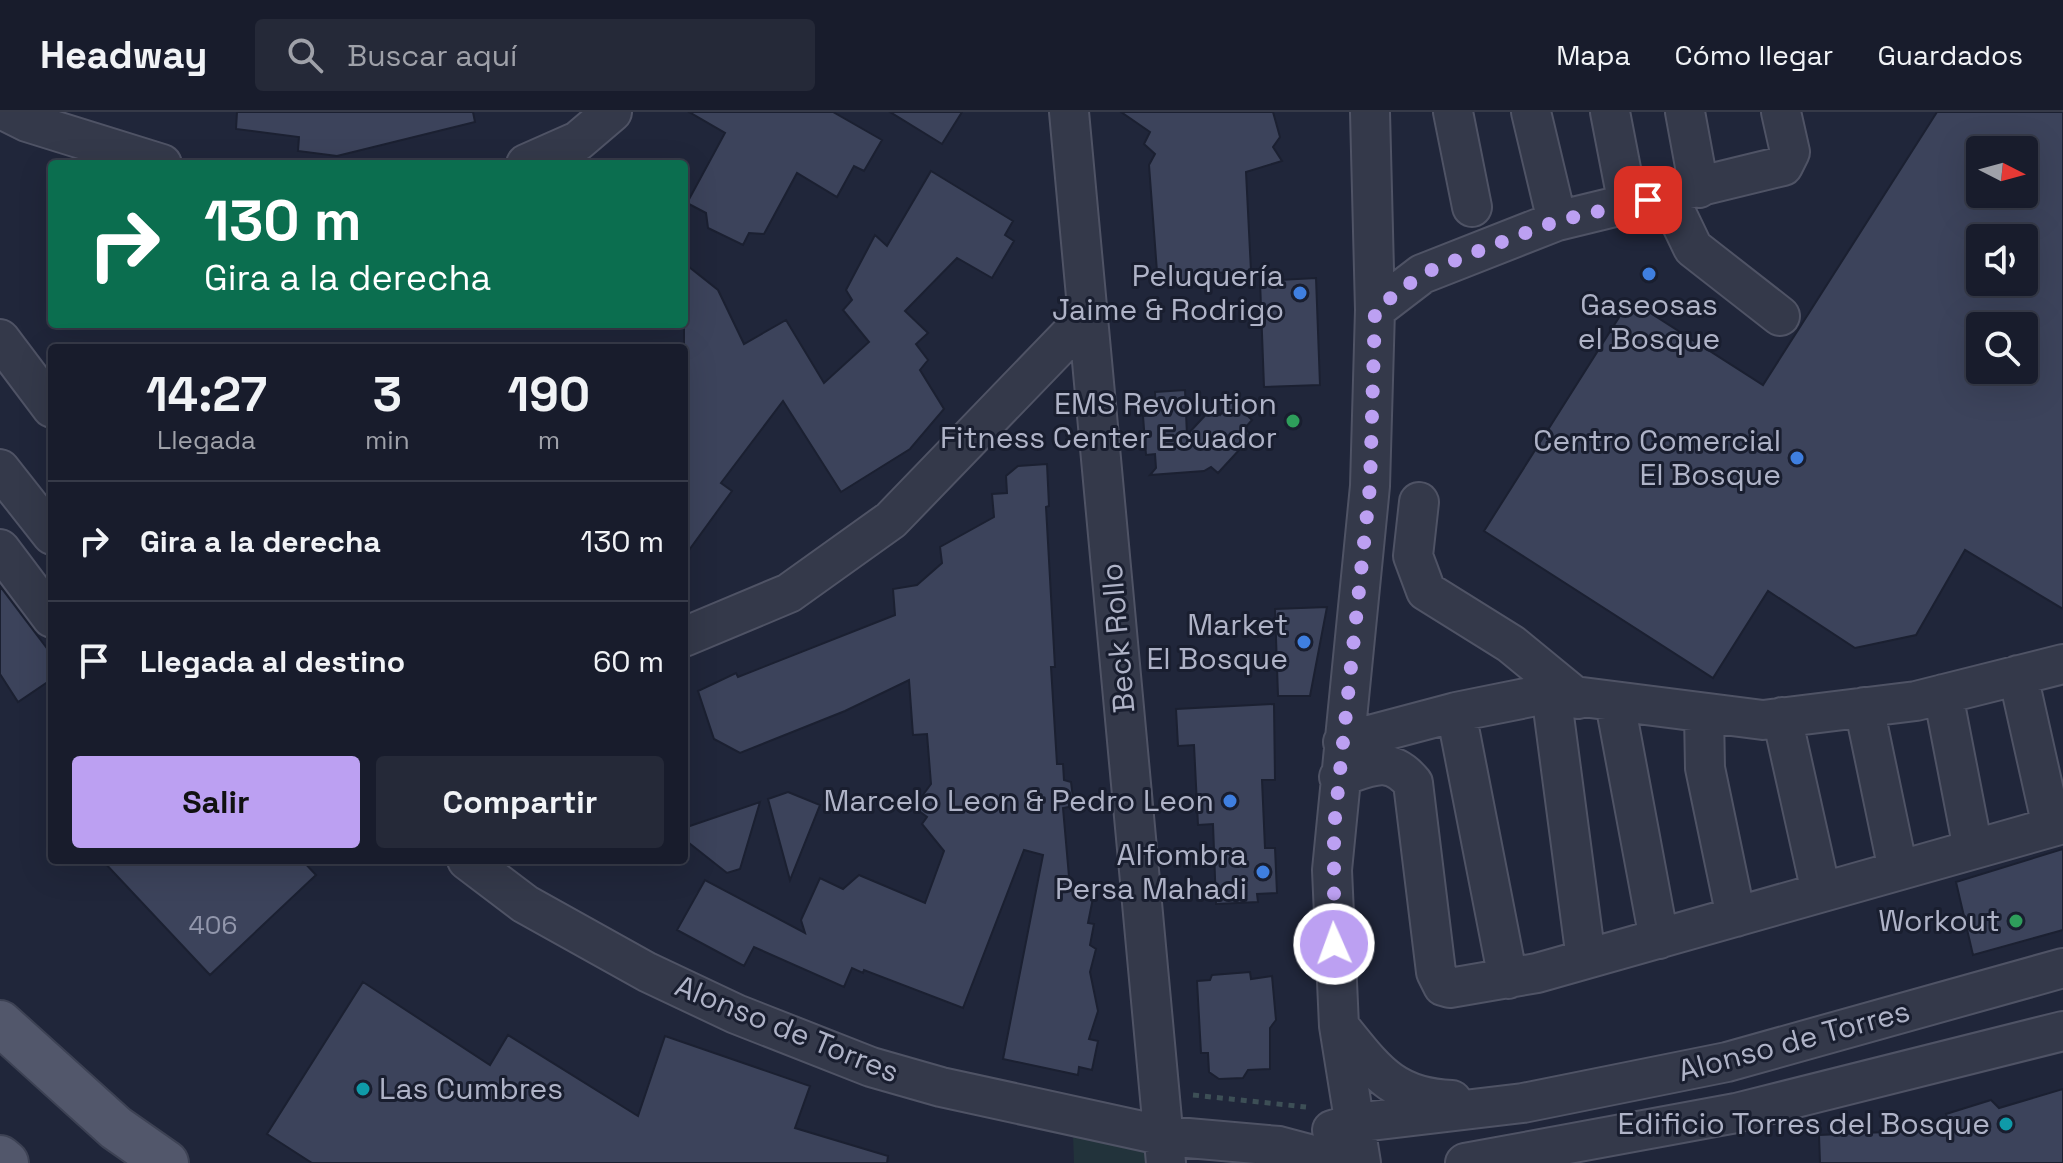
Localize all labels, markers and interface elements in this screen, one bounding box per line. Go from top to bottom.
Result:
search box [255,19,815,91]
text: Headway [40,31,207,79]
icon: search [283,33,327,77]
text: Buscar aquí [347,36,517,75]
text: Mapa [1556,37,1631,73]
text: Cómo llegar [1675,37,1833,73]
text: Guardados [1877,37,2023,73]
north arrow [1966,136,2038,208]
map controls [1966,136,2038,384]
pin [1614,166,1682,234]
icon: arrive [1626,178,1670,222]
text: 130 m [204,185,362,256]
icon: right [72,192,176,296]
button: sound [1966,224,2038,296]
text: Gira a la derecha [204,255,491,301]
place label: Peluquería Jaime & Rodrigo [1052,256,1284,329]
marker: Gaseosas el Bosque [1640,265,1658,283]
marker: Peluquería Jaime & Rodrigo [1291,284,1309,302]
place label: Gaseosas el Bosque [1578,285,1720,358]
button: search [1966,312,2038,384]
text: 14:27 [146,364,267,425]
text: 3 [373,364,402,425]
text: 190 [508,364,590,425]
place label: EMS Revolution Fitness Center Ecuador [940,384,1277,457]
marker: EMS Revolution Fitness Center Ecuador [1284,412,1302,430]
place label: Centro Comercial El Bosque [1533,421,1781,494]
text: Llegada [157,423,256,457]
text: min [365,423,410,457]
text: m [538,423,560,457]
marker: Centro Comercial El Bosque [1788,449,1806,467]
icon: right [72,519,116,563]
text: Gira a la derecha [140,522,381,561]
text: 130 m [581,522,664,561]
street label: Beck Rollo [1092,562,1143,715]
place label: Market El Bosque [1146,605,1288,678]
marker: Market El Bosque [1295,633,1313,651]
icon: arrive [72,639,116,683]
text: Llegada al destino [140,642,405,681]
text: 60 m [593,642,664,681]
button: Salir [72,756,360,848]
button: Compartir [376,756,664,848]
place label: Marcelo Leon & Pedro Leon [824,781,1214,820]
marker: Marcelo Leon & Pedro Leon [1221,792,1239,810]
place label: Alfombra Persa Mahadi [1055,835,1247,908]
marker: Alfombra Persa Mahadi [1254,863,1272,881]
place label: Workout [1878,901,2000,940]
position arrow [1292,902,1376,986]
house number: 406 [189,908,237,942]
marker: Workout [2007,912,2025,930]
street label: Alonso de Torres [670,966,905,1091]
street label: Alonso de Torres [1674,991,1914,1090]
place label: Las Cumbres [379,1069,563,1108]
marker: Las Cumbres [354,1080,372,1098]
place label: Edificio Torres del Bosque [1617,1104,1990,1143]
marker: Edificio Torres del Bosque [1997,1115,2015,1133]

